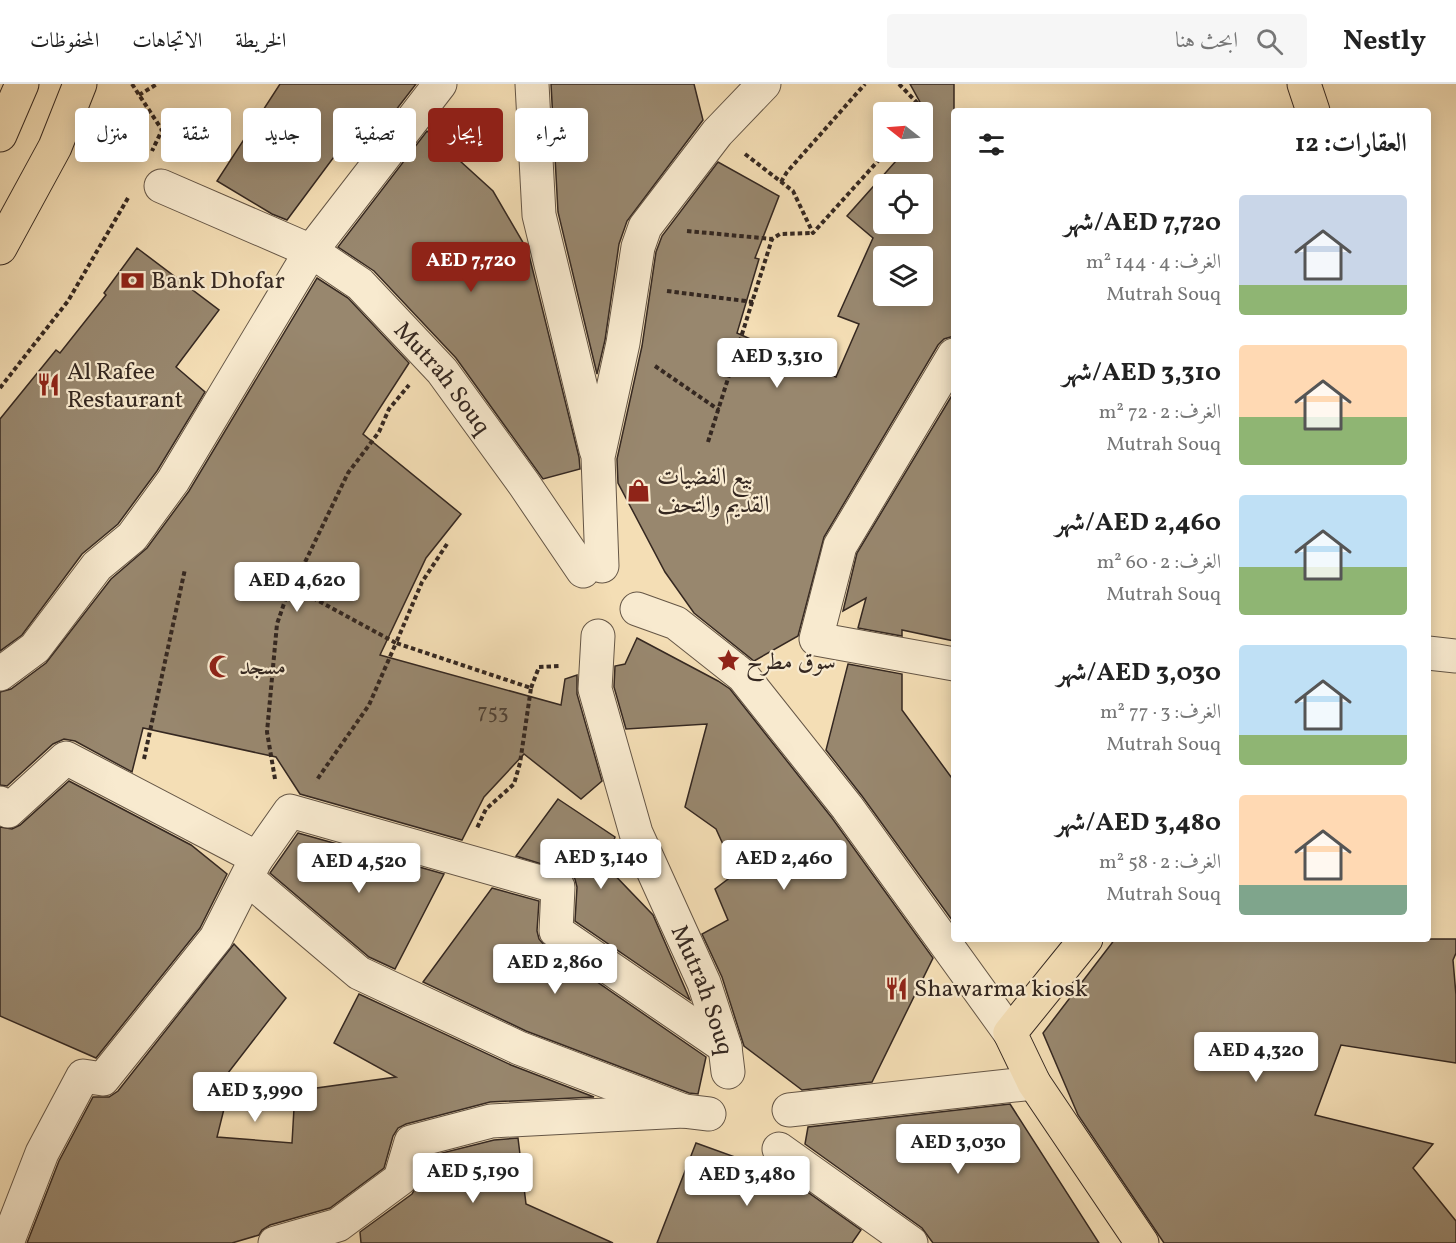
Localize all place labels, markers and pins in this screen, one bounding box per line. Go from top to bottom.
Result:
pin: AED 7,720 [402,242,540,293]
place label: Bank Dhofar [151,265,285,299]
bank icon: Bank Dhofar [120,267,146,293]
pin: AED 3,310 [708,338,846,389]
place label: Al Rafee Restaurant [67,356,183,418]
restaurant icon: Al Rafee Restaurant [36,372,62,398]
place label: بيع الفضيات القديم والتحف [657,461,769,525]
shop icon: بيع الفضيات القديم والتحف [626,477,652,503]
pin: AED 4,620 [228,562,366,613]
place label: سوق مطرح [746,646,836,682]
place icon: سوق مطرح [715,648,741,674]
place label: مسجد [239,651,286,685]
mosque icon: مسجد [208,653,234,679]
pin: AED 3,140 [532,839,670,890]
pin: AED 2,460 [715,840,853,891]
pin: AED 4,520 [290,843,428,894]
pin: AED 2,860 [486,944,624,995]
place label: Shawarma kiosk [914,973,1088,1007]
restaurant icon: Shawarma kiosk [883,975,909,1001]
pin: AED 4,320 [1187,1032,1325,1083]
pin: AED 3,990 [186,1072,324,1123]
pin: AED 3,030 [889,1124,1027,1175]
pin: AED 5,190 [404,1153,542,1204]
pin: AED 3,480 [678,1156,816,1207]

